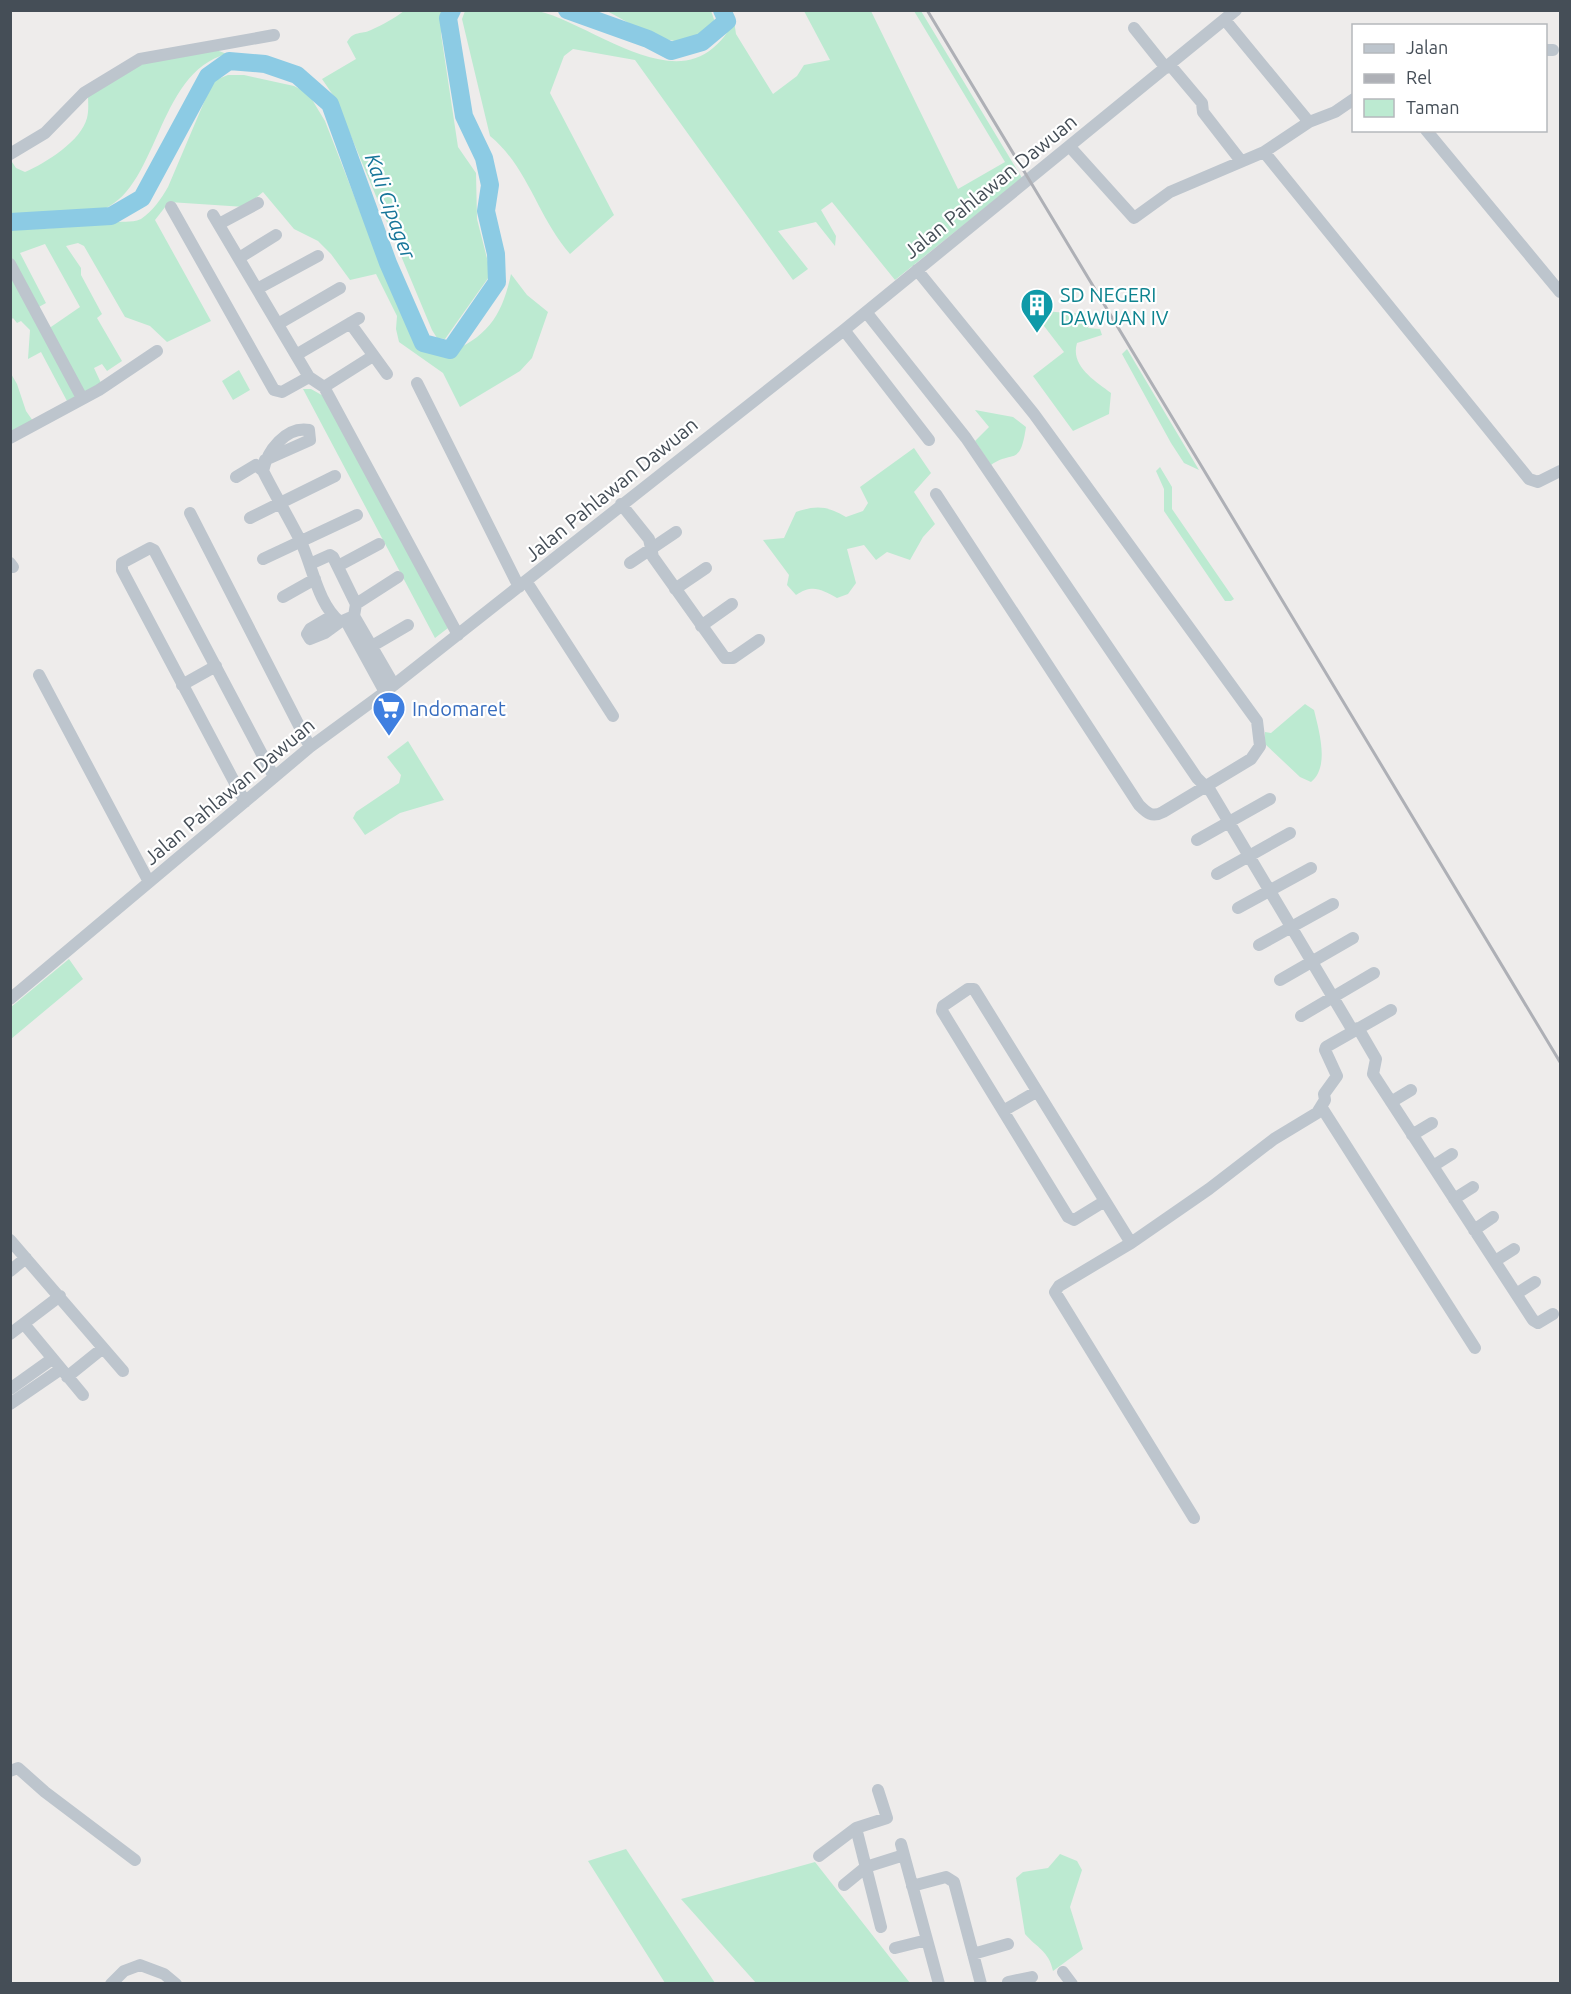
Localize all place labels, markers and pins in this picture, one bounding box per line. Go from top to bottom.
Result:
place label: SD NEGERI DAWUAN IV [1060,283,1169,329]
building icon: SD NEGERI DAWUAN IV [1019,287,1055,334]
supermarket icon: Indomaret [371,690,407,737]
place label: Indomaret [412,697,506,720]

